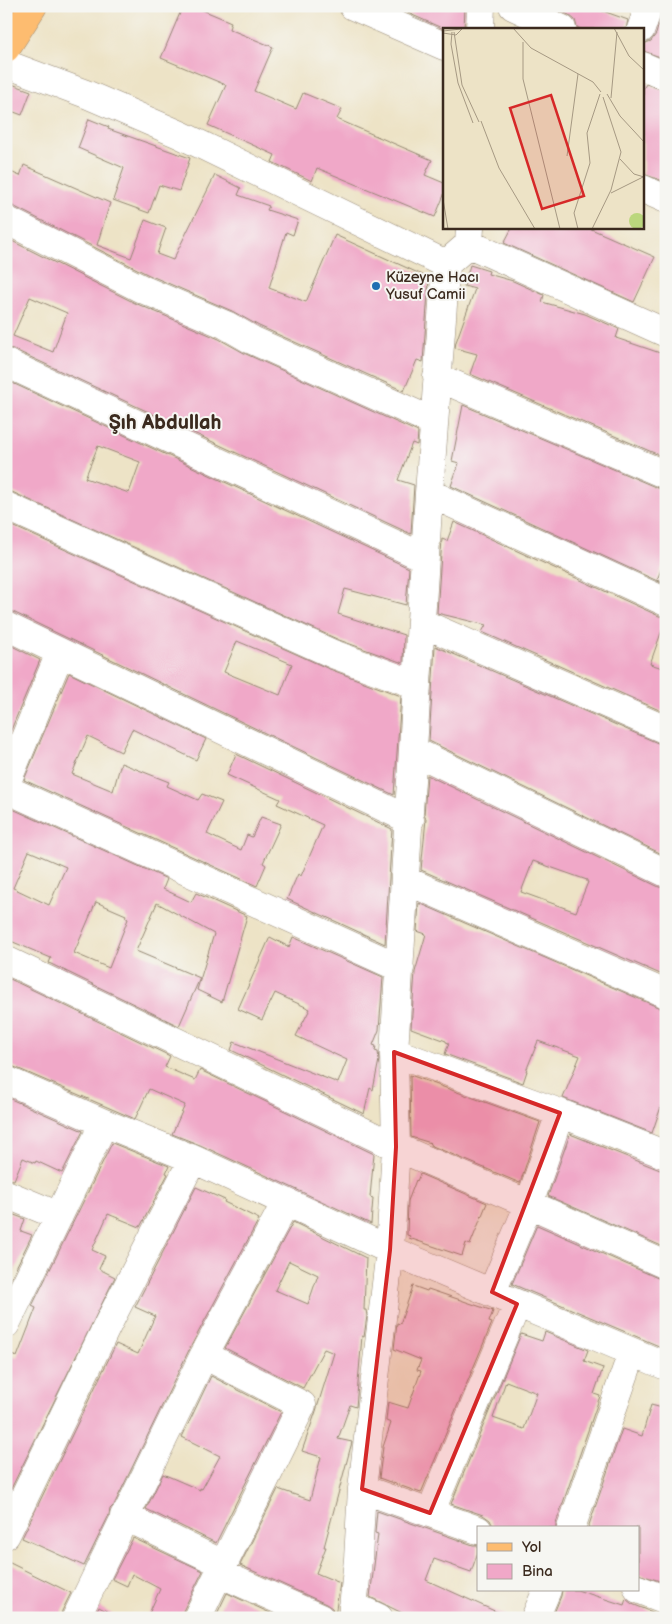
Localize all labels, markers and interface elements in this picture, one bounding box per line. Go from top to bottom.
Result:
inset map [443,28,644,229]
place label: Küzeyne Hacı Yusuf Camii [385,268,479,304]
marker: Küzeyne Hacı Yusuf Camii [370,280,382,292]
district label: Şıh Abdullah [109,411,221,435]
legend [477,1526,640,1592]
text: Yol [521,1538,541,1557]
text: Bina [522,1562,553,1581]

